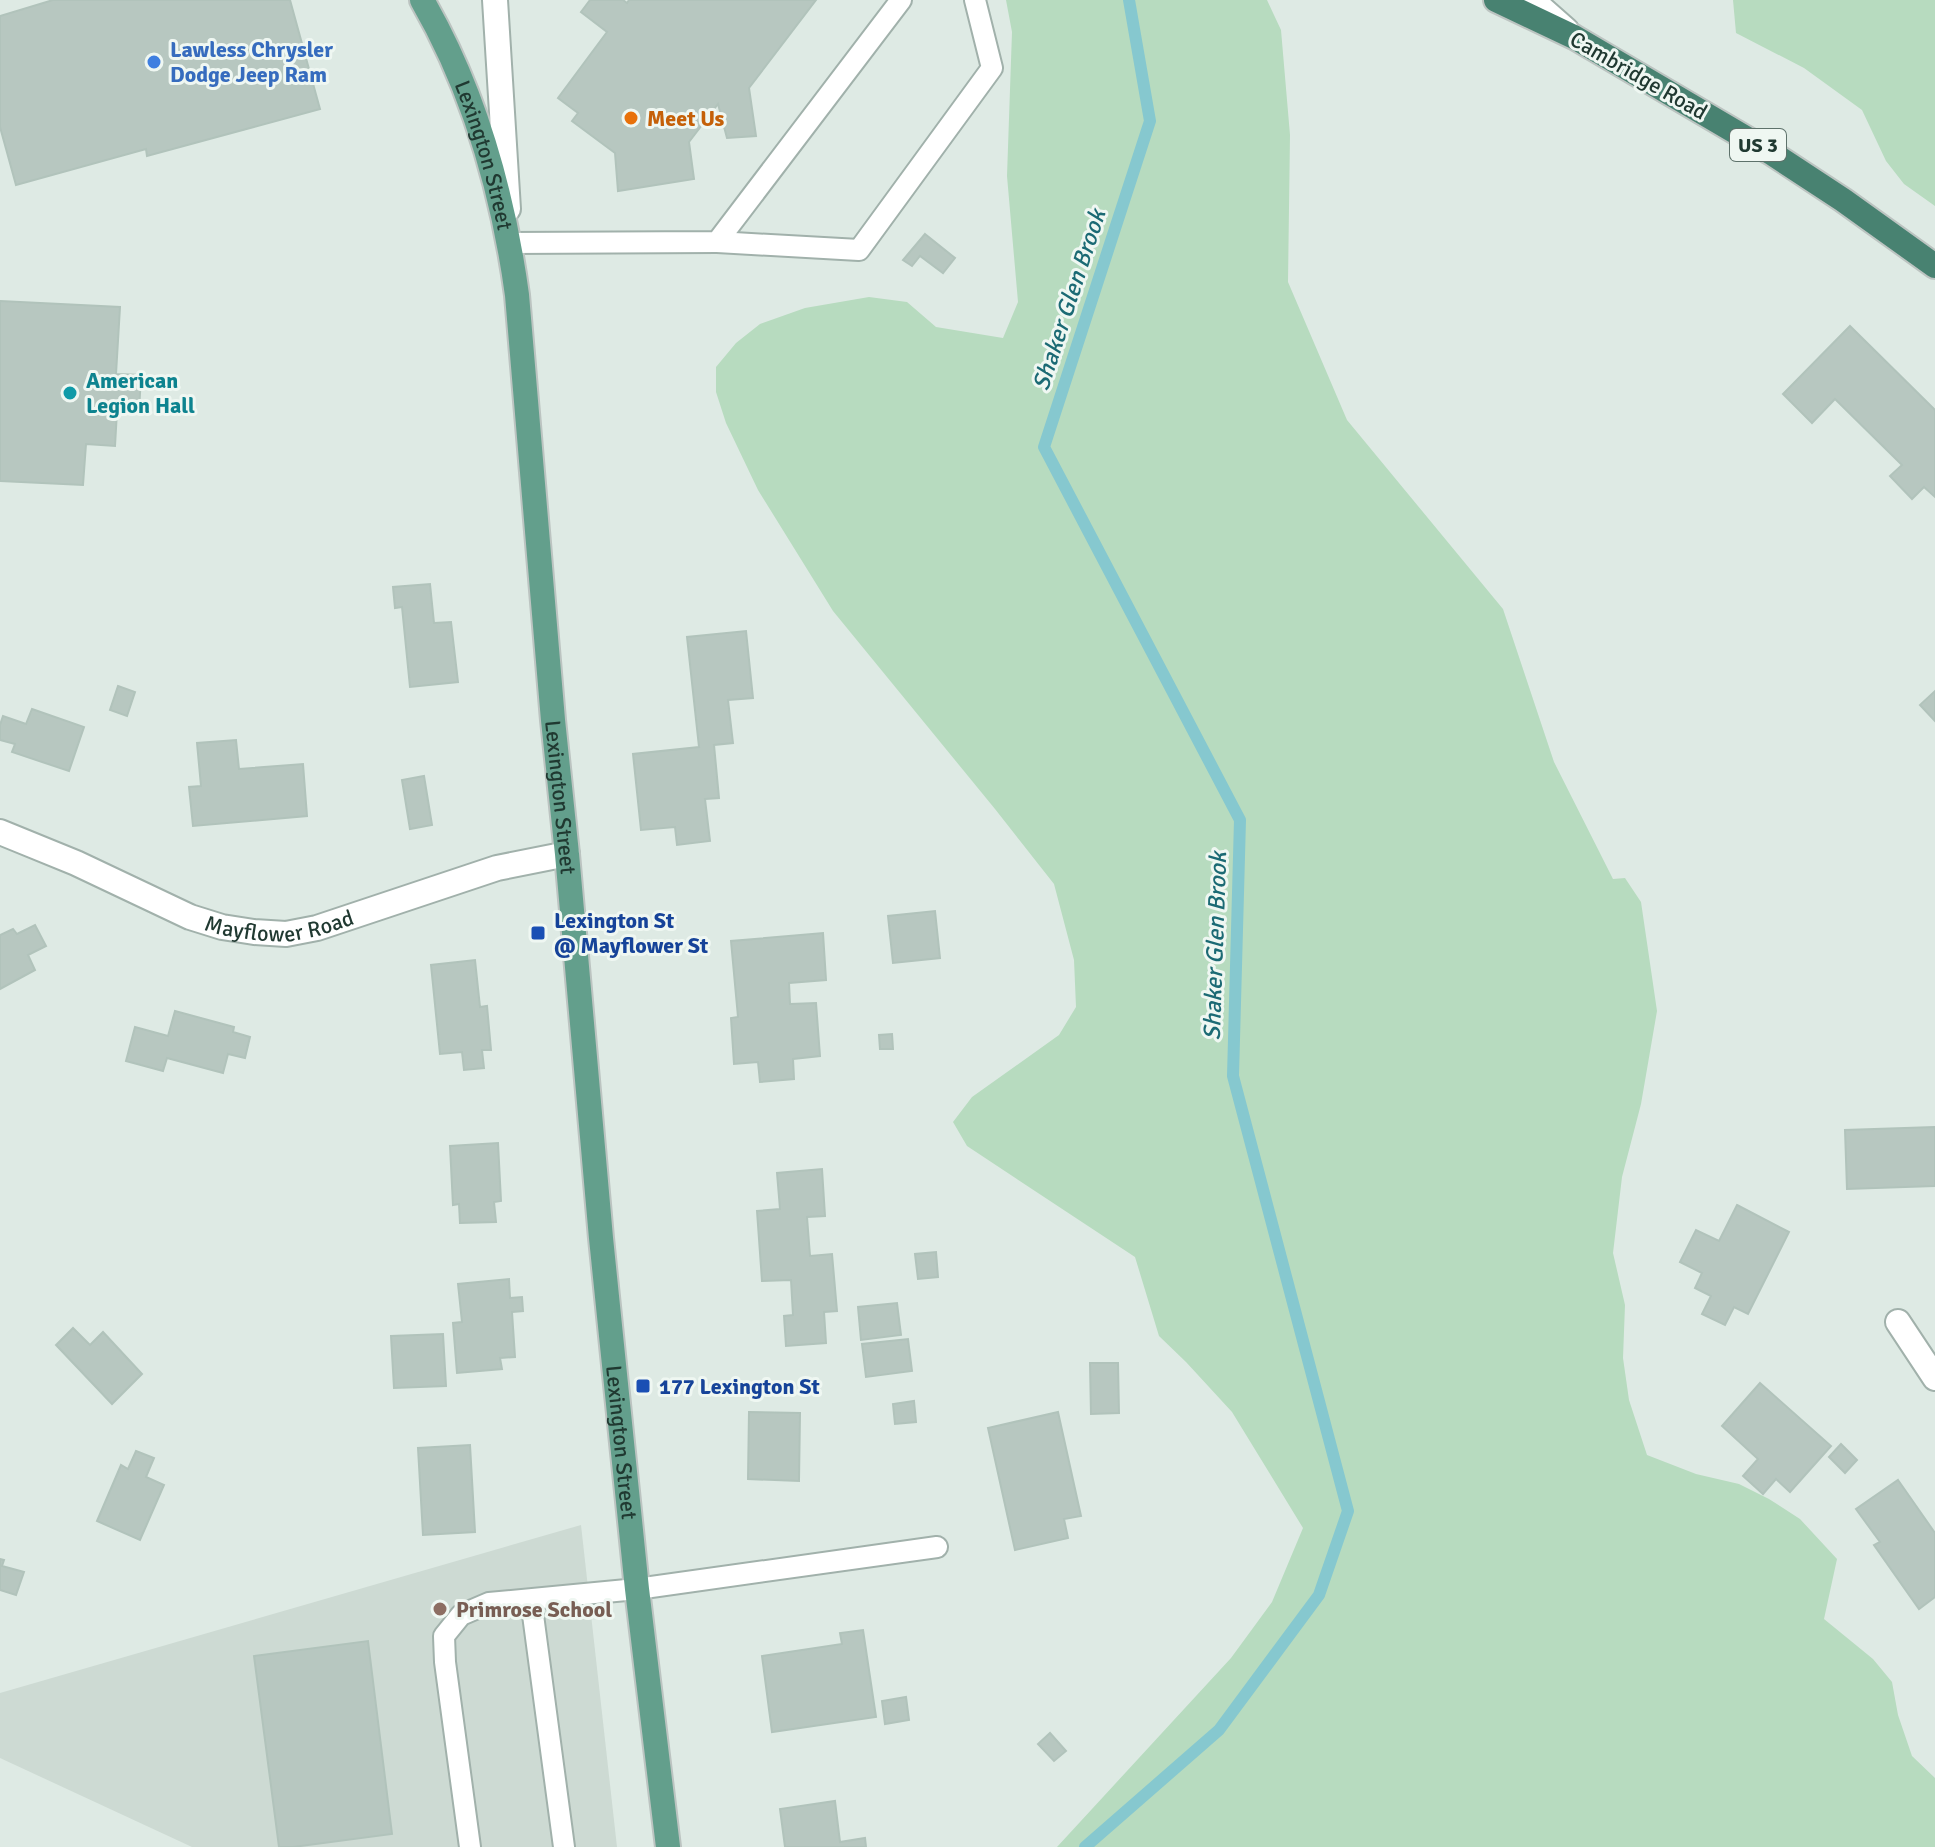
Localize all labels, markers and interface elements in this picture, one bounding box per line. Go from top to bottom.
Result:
street label: Cambridge Road [1565,25,1712,126]
place label: Lawless Chrysler Dodge Jeep Ram [170,36,333,88]
marker: Lawless Chrysler Dodge Jeep Ram [145,53,163,71]
street label: Lexington Street [449,76,519,233]
place label: Meet Us [647,105,725,132]
marker: Meet Us [622,109,640,127]
road number: US 3 [1730,129,1786,161]
water label: Shaker Glen Brook [1026,204,1113,394]
place label: American Legion Hall [86,367,195,419]
marker: American Legion Hall [61,384,79,402]
street label: Lexington Street [539,719,582,876]
water label: Shaker Glen Brook [1197,849,1233,1041]
street label: Mayflower Road [202,904,357,948]
place label: Lexington St @ Mayflower St [554,907,708,959]
marker: Lexington St @ Mayflower St [529,924,547,942]
street label: Lexington Street [600,1364,643,1521]
place label: 177 Lexington St [659,1373,820,1400]
marker: 177 Lexington St [634,1377,652,1395]
place label: Primrose School [456,1596,612,1623]
marker: Primrose School [431,1600,449,1618]

